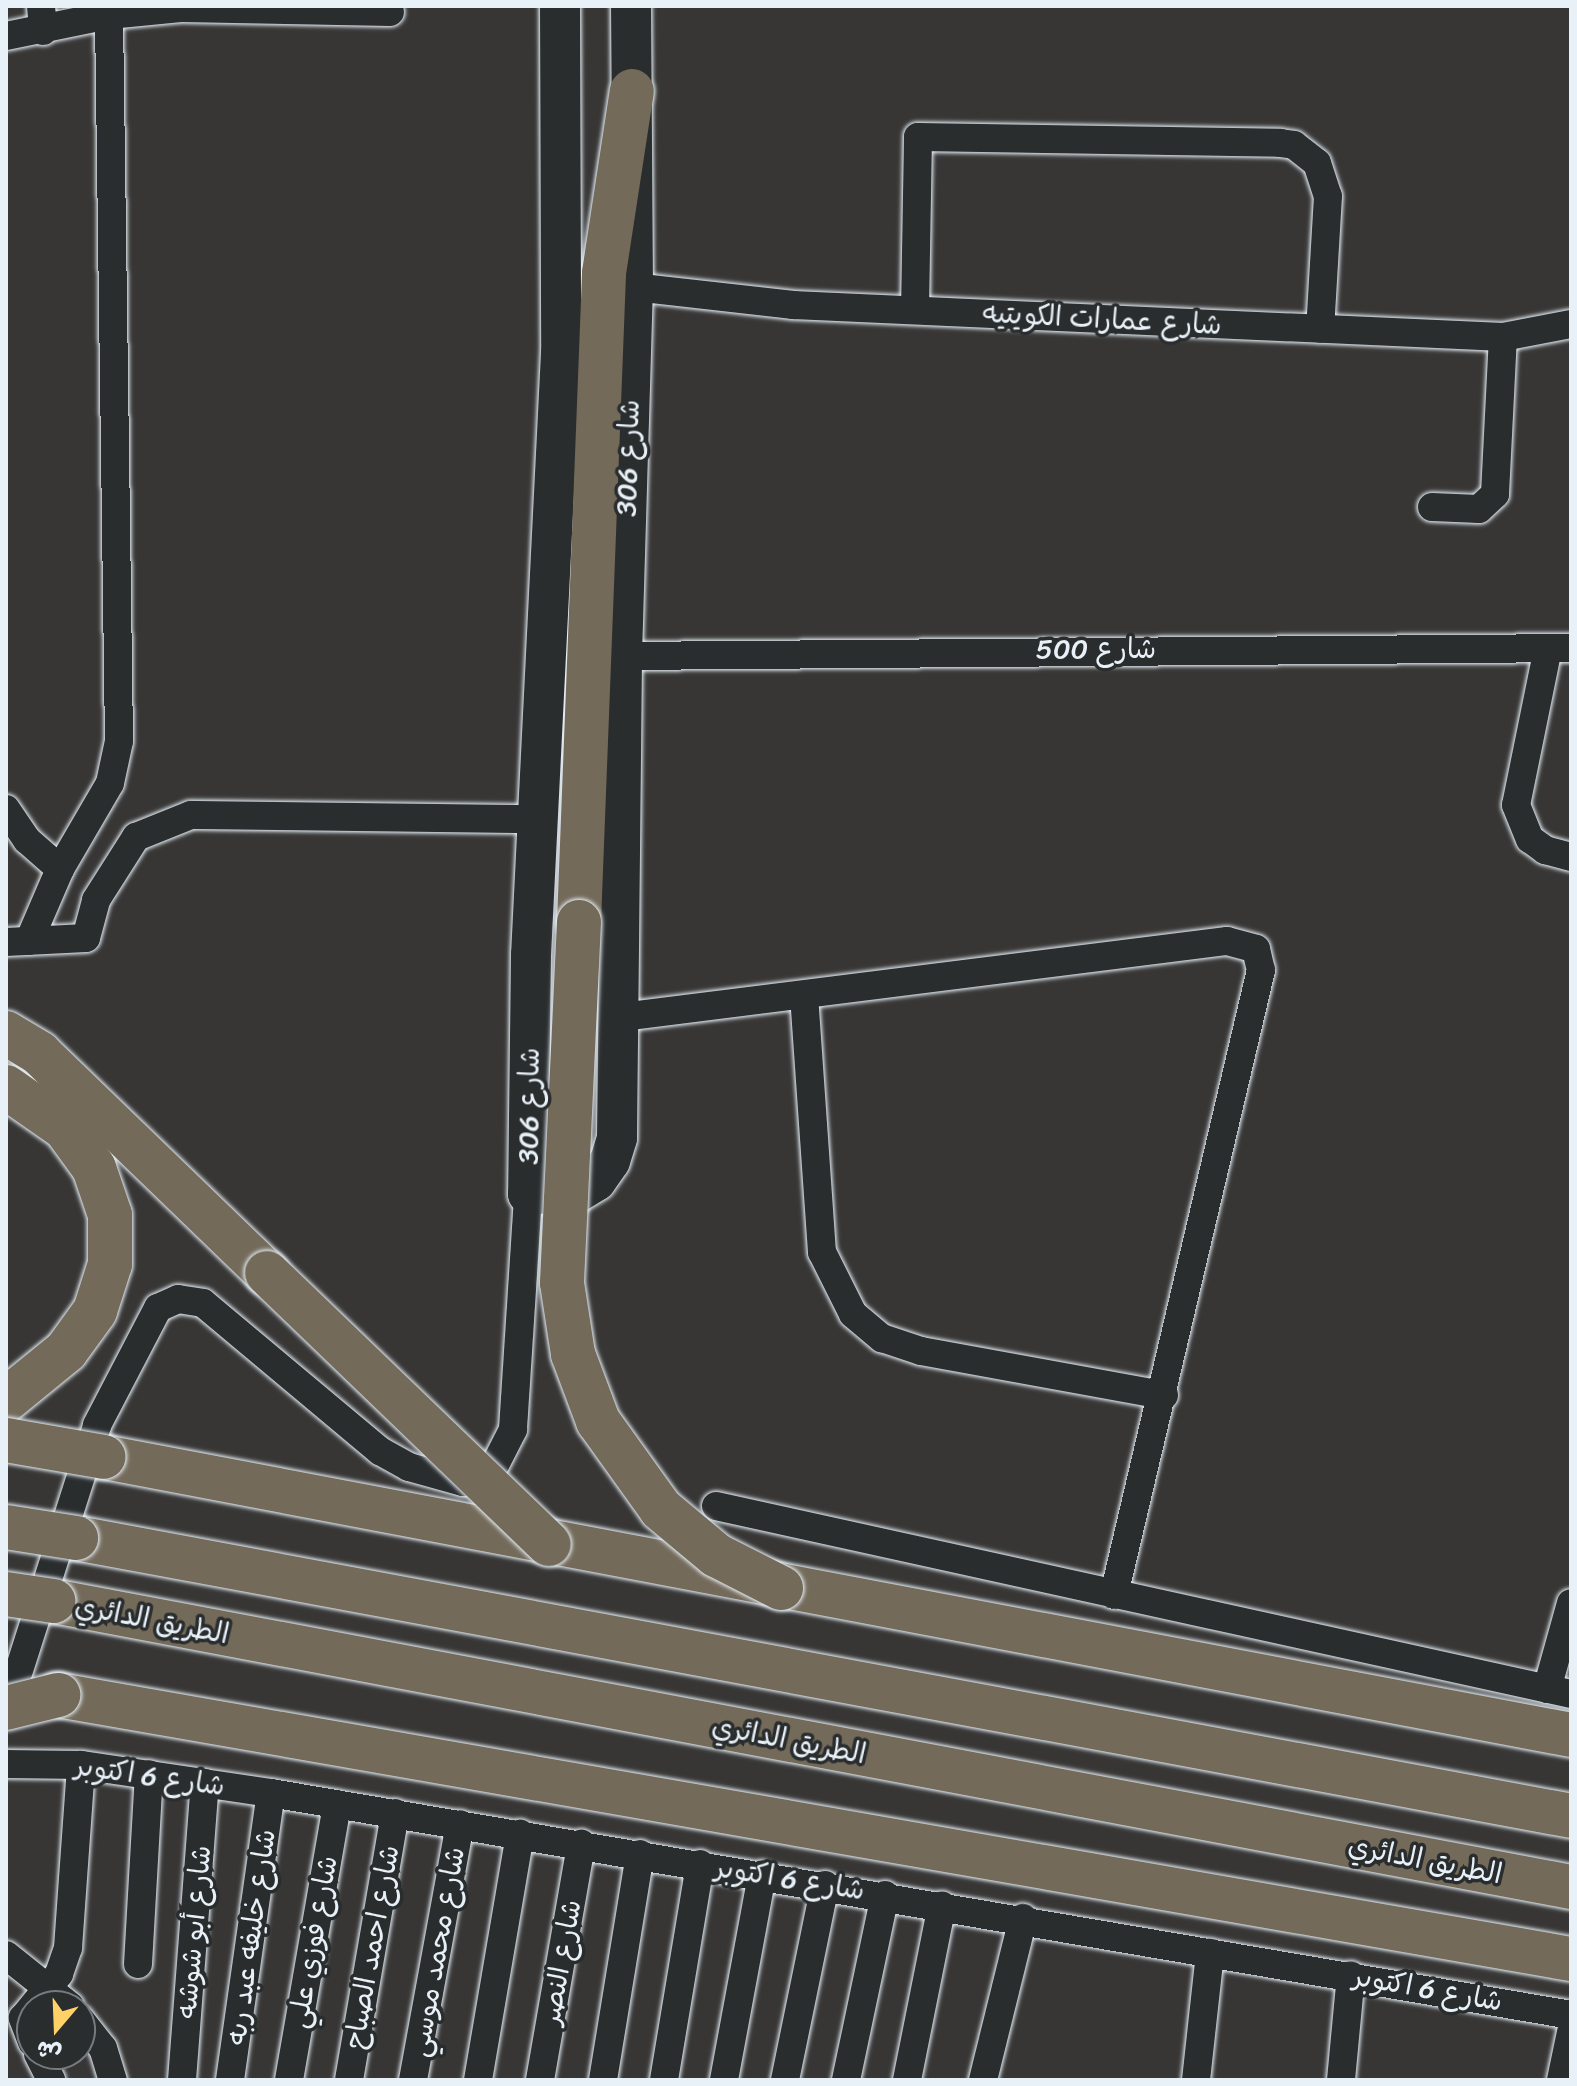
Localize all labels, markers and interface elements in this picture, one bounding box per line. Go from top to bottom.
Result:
street label: شارع عمارات الكويتيه [982,296,1222,342]
street label: شارع 306 [609,399,647,517]
street label: شارع 500 [1036,632,1156,666]
street label: شارع 306 [511,1047,547,1165]
street label: الطريق الدائري [72,1589,232,1651]
street label: الطريق الدائري [709,1709,869,1771]
street label: شارع 6 اكتوبر [73,1749,227,1803]
street label: شارع خليفه عبد ربه [219,1827,283,2047]
street label: الطريق الدائري [1345,1829,1505,1891]
street label: شارع احمد الصباح [338,1842,406,2052]
street label: شارع أبو شوشه [170,1844,218,2020]
street label: شارع محمد موسي [402,1844,472,2060]
street label: شارع 6 اكتوبر [713,1851,867,1907]
street label: شارع فوزي علي [281,1853,345,2031]
street label: شارع النصر [534,1897,588,2027]
street label: شارع 6 اكتوبر [1351,1959,1505,2019]
north arrow [16,1990,96,2070]
text: ش [31,2029,66,2074]

